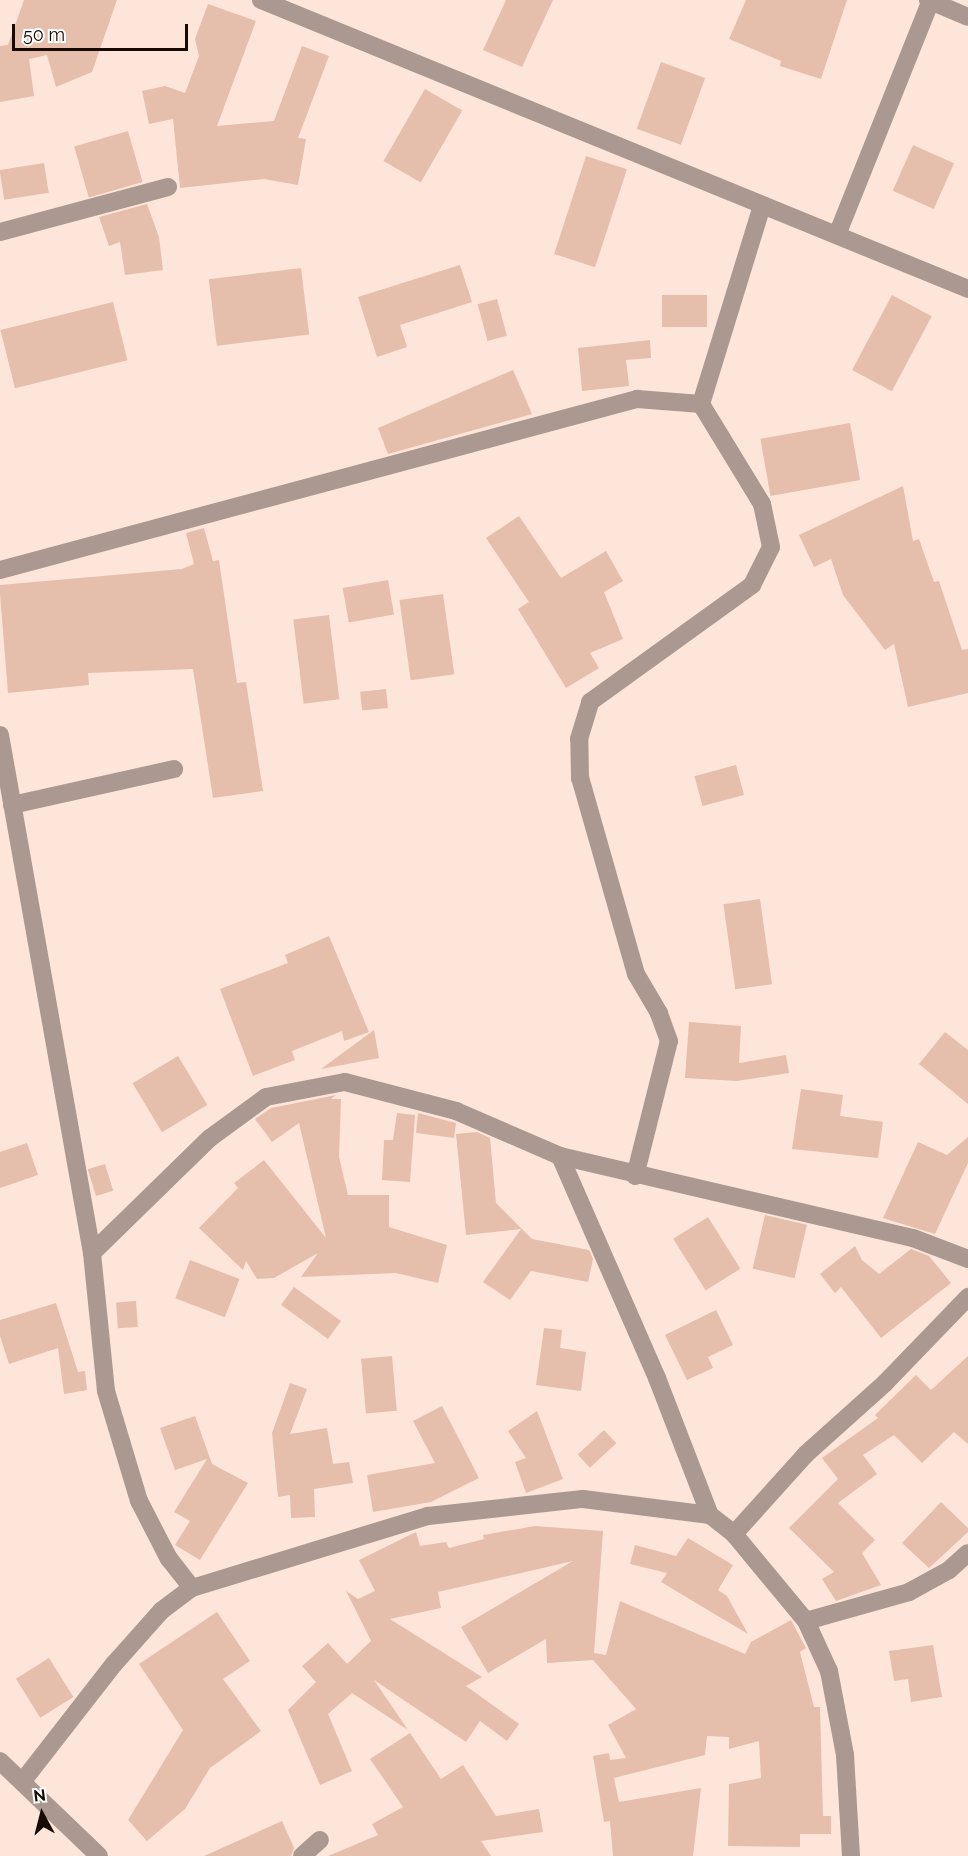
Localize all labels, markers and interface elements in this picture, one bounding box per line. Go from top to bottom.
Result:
scale bar [15,12,190,50]
text: 50 m [23,24,65,45]
north arrow [12,1784,72,1844]
text: N [33,1785,47,1806]

